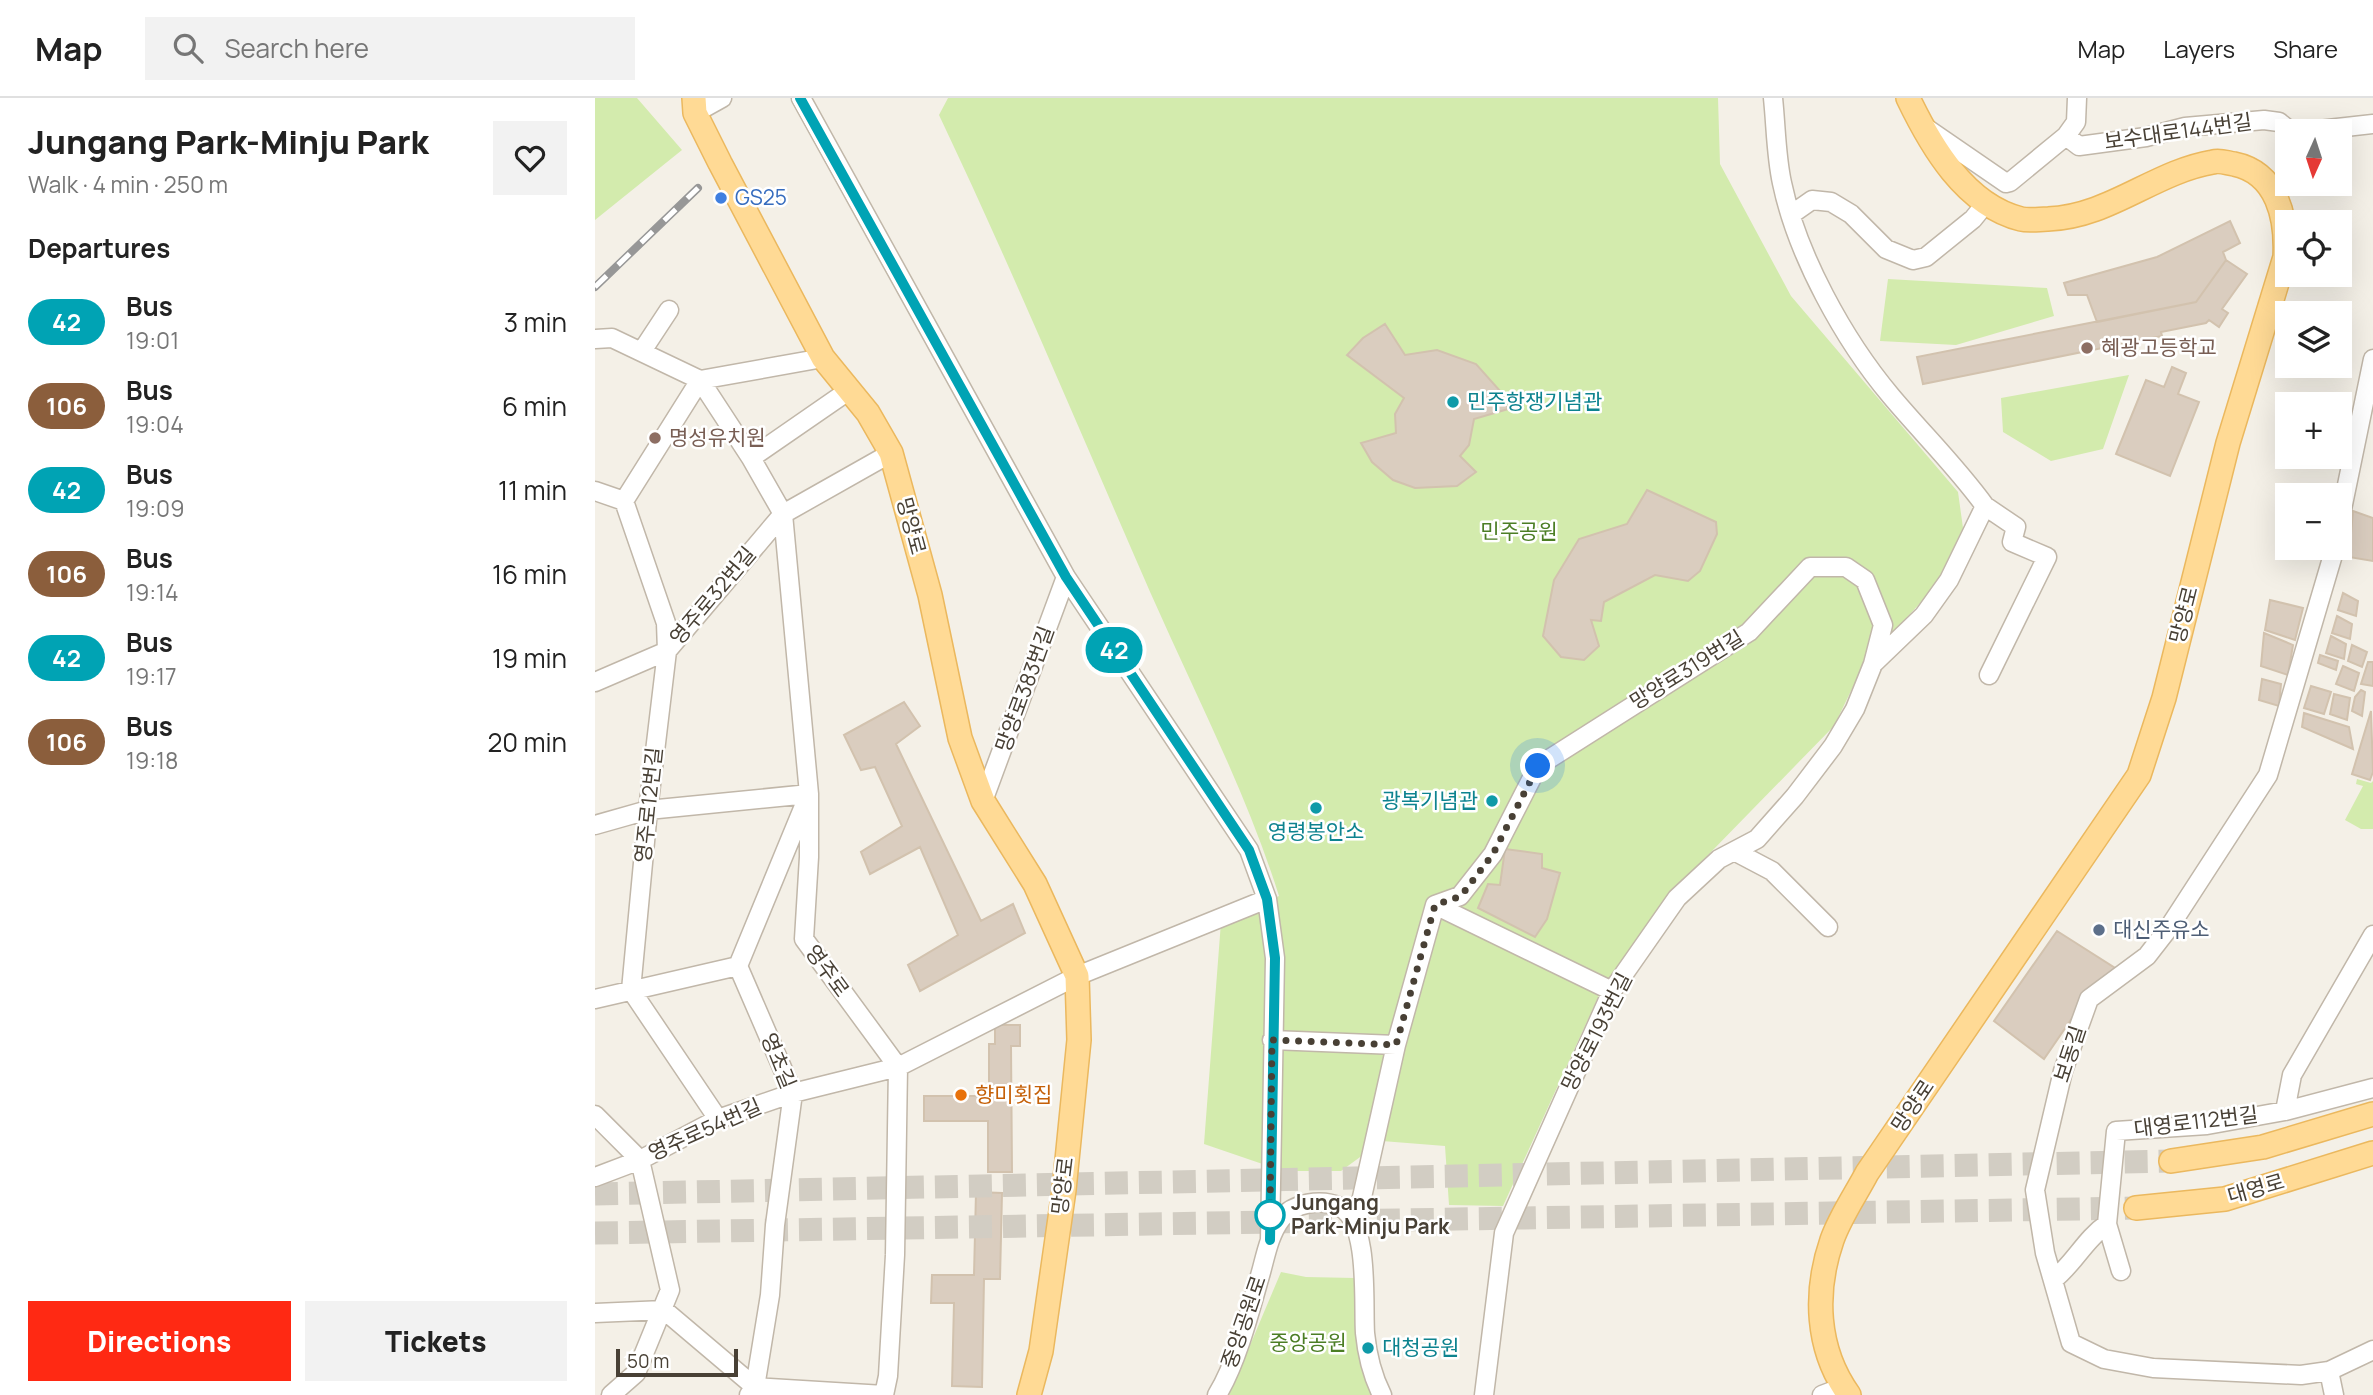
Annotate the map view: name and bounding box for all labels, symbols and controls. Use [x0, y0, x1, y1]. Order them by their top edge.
search box [145, 17, 635, 80]
text: Map [35, 26, 103, 71]
icon: search [169, 29, 207, 67]
text: Search here [225, 30, 369, 66]
text: Map [2078, 32, 2125, 65]
text: Layers [2163, 32, 2235, 65]
text: Share [2273, 32, 2338, 65]
street label: 보수대로144번길 [2102, 107, 2254, 155]
text: Jungang Park-Minju Park [28, 119, 429, 164]
north arrow [2275, 119, 2352, 196]
map controls [2275, 119, 2352, 560]
button: heart [493, 121, 567, 195]
text: Walk · 4 min · 250 m [28, 168, 228, 200]
place label: GS25 [735, 183, 787, 211]
marker: GS25 [713, 190, 729, 206]
button: locate [2275, 210, 2352, 287]
text: Departures [28, 230, 170, 266]
text: Bus [126, 288, 173, 324]
button: layers [2275, 301, 2352, 378]
text: 3 min [504, 304, 567, 340]
text: 42 [52, 305, 81, 338]
text: 19:01 [126, 324, 179, 356]
place label: 혜광고등학교 [2101, 333, 2217, 361]
marker: 혜광고등학교 [2079, 340, 2095, 356]
text: Bus [126, 372, 173, 408]
place label: 민주항쟁기념관 [1467, 387, 1602, 415]
text: 6 min [502, 388, 567, 424]
text: 106 [46, 389, 87, 422]
button: + [2275, 392, 2352, 469]
marker: 민주항쟁기념관 [1445, 394, 1461, 410]
text: 19:04 [126, 408, 184, 440]
place label: 명성유치원 [669, 423, 766, 451]
marker: 명성유치원 [647, 430, 663, 446]
text: Bus [126, 456, 173, 492]
text: 11 min [498, 472, 567, 508]
text: 42 [52, 473, 81, 506]
button: − [2275, 483, 2352, 560]
text: 19:09 [126, 492, 184, 524]
street label: 망양로 [891, 494, 933, 557]
park label: 민주공원 [1480, 517, 1558, 545]
text: Bus [126, 540, 173, 576]
street label: 영주로32번길 [663, 540, 762, 650]
text: 16 min [492, 556, 567, 592]
text: 106 [46, 557, 87, 590]
text: 19:14 [126, 576, 179, 608]
street label: 망양로 [2162, 583, 2204, 646]
street label: 망양로383번길 [988, 622, 1060, 755]
street label: 망양로319번길 [1624, 623, 1749, 715]
text: Bus [126, 624, 173, 660]
line badge: 42 [1083, 627, 1145, 673]
text: 42 [1100, 633, 1128, 666]
text: 19 min [492, 640, 567, 676]
text: 42 [52, 641, 81, 674]
text: 19:17 [126, 660, 177, 692]
text: Bus [126, 708, 173, 744]
text: 20 min [488, 724, 567, 760]
text: 106 [46, 725, 87, 758]
text: 19:18 [126, 744, 178, 776]
street label: 영주로12번길 [628, 745, 668, 864]
your location [1520, 748, 1555, 783]
place label: 광복기념관 [1381, 786, 1478, 814]
marker: 광복기념관 [1484, 793, 1500, 809]
marker: 영령봉안소 [1308, 800, 1324, 816]
place label: 영령봉안소 [1268, 817, 1364, 845]
place label: 대신주유소 [2113, 915, 2210, 943]
marker: 대신주유소 [2091, 922, 2107, 938]
street label: 영주로 [799, 939, 856, 1002]
street label: 망양로193번길 [1554, 968, 1638, 1096]
street label: 보동길 [2047, 1022, 2091, 1086]
street label: 영초길 [755, 1029, 803, 1093]
street label: 망양로 [1884, 1074, 1940, 1137]
place label: 향미횟집 [975, 1080, 1052, 1108]
marker: 향미횟집 [953, 1087, 969, 1103]
street label: 영주로54번길 [644, 1092, 766, 1167]
street label: 대영로112번길 [2132, 1099, 2260, 1143]
street label: 망양로 [1045, 1155, 1079, 1216]
street label: 대영로 [2224, 1167, 2287, 1209]
place label: Jungang Park-Minju Park [1291, 1188, 1450, 1240]
marker: Jungang Park-Minju Park [1255, 1200, 1285, 1230]
street label: 중앙공원로 [1214, 1271, 1272, 1372]
button: Directions [28, 1301, 291, 1381]
button: Tickets [305, 1301, 567, 1381]
park label: 중앙공원 [1269, 1328, 1347, 1356]
place label: 대청공원 [1382, 1333, 1459, 1361]
marker: 대청공원 [1360, 1340, 1376, 1356]
scale bar [616, 1346, 739, 1378]
text: 50 m [627, 1348, 669, 1374]

